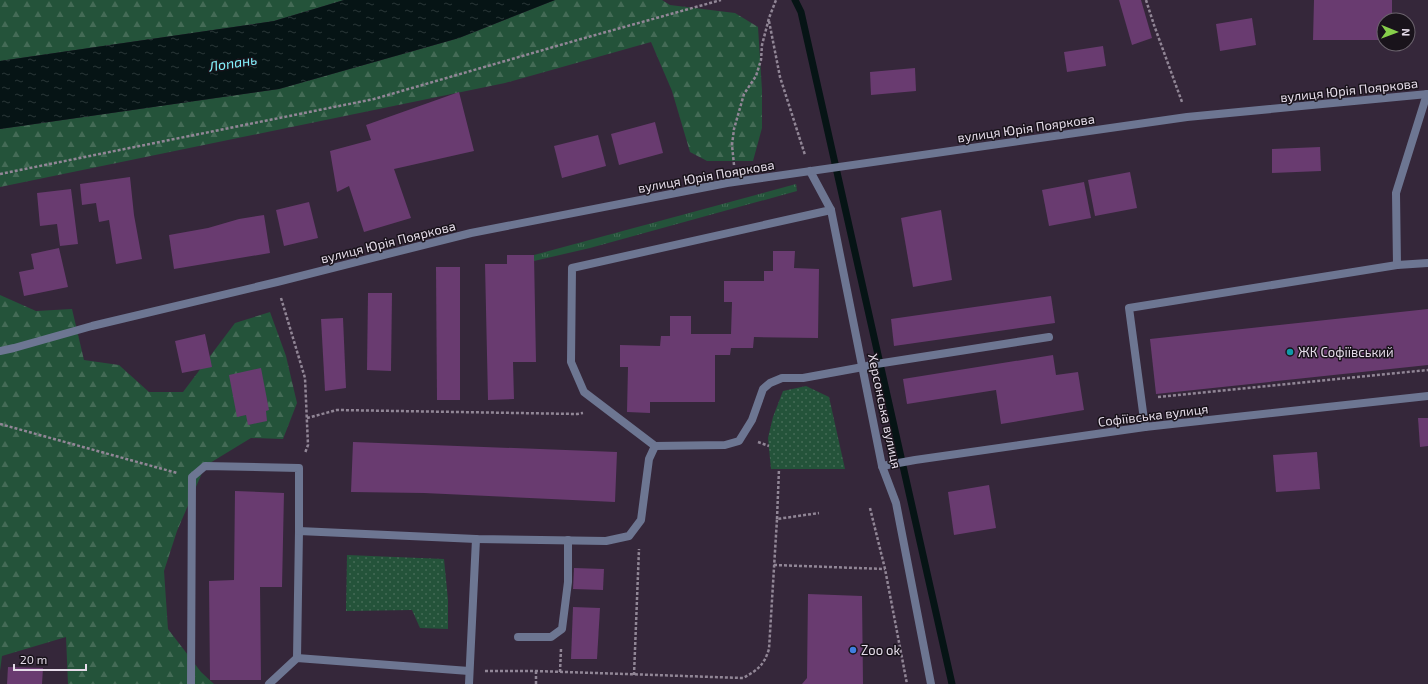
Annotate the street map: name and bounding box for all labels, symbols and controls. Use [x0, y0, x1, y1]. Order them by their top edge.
north arrow [1376, 12, 1416, 52]
text: N [1400, 28, 1413, 36]
water label: Лопань [207, 50, 258, 75]
street label: вулиця Юрія Пояркова [1279, 75, 1419, 105]
street label: вулиця Юрія Пояркова [956, 110, 1096, 146]
street label: вулиця Юрія Пояркова [636, 156, 776, 196]
street label: вулиця Юрія Пояркова [319, 217, 457, 267]
place label: ЖК Софіївський [1298, 344, 1394, 360]
marker: ЖК Софіївський [1285, 347, 1295, 357]
street label: Херсонська вулиця [865, 352, 905, 470]
street label: Софіївська вулиця [1097, 400, 1209, 430]
place label: Zoo ok [861, 642, 900, 658]
marker: Zoo ok [848, 645, 858, 655]
scale bar [14, 646, 86, 672]
text: 20 m [20, 652, 47, 666]

